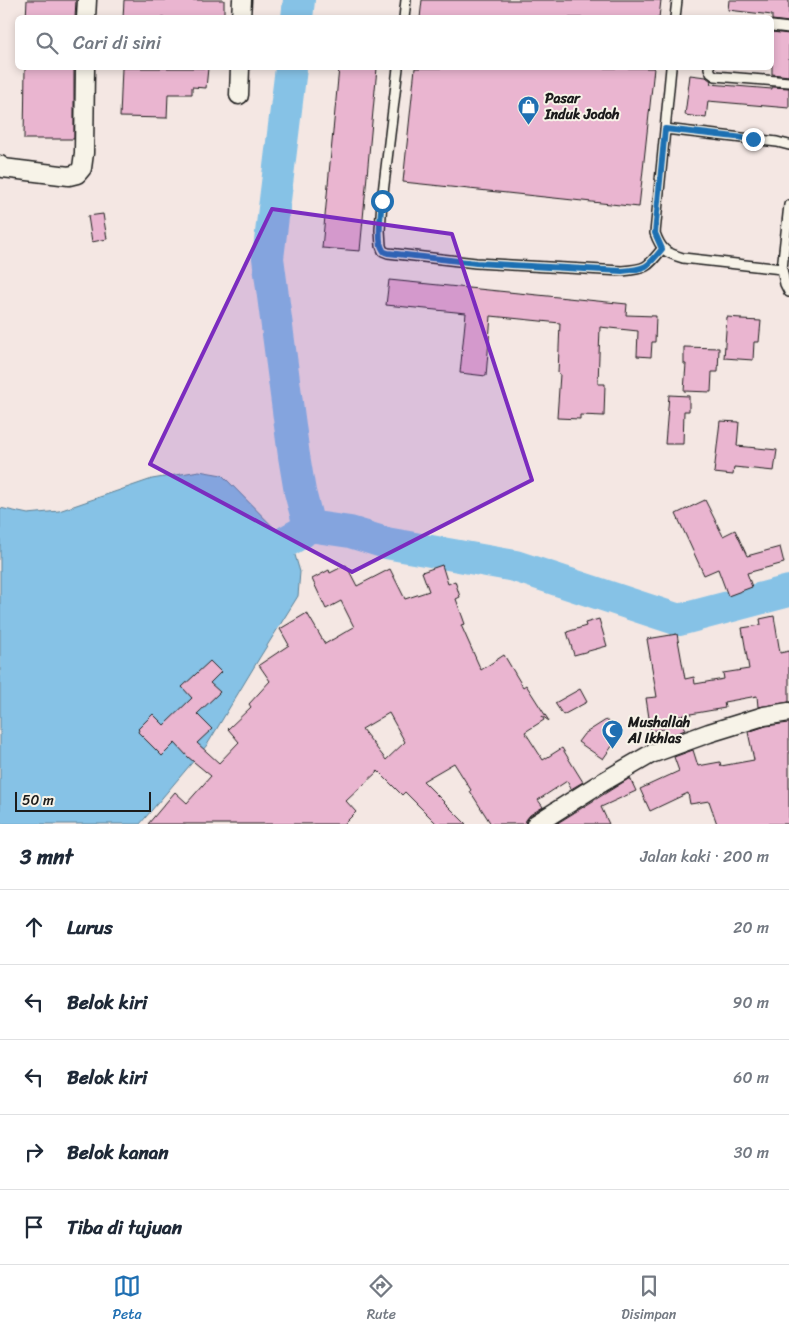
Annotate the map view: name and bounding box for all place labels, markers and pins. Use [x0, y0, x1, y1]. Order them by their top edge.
place label: Pasar Induk Jodoh [544, 86, 620, 127]
shop icon: Pasar Induk Jodoh [517, 94, 541, 125]
place label: Mushallah Al Ikhlas [627, 710, 691, 751]
mosque icon: Mushallah Al Ikhlas [600, 718, 624, 749]

